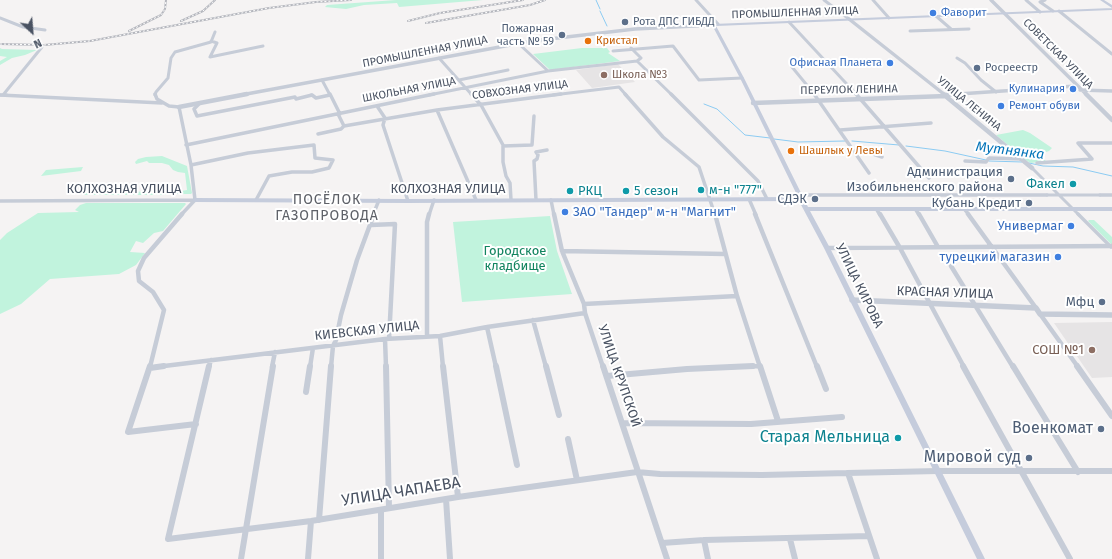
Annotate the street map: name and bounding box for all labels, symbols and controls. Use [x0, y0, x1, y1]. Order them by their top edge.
street label: ПРОМЫШЛЕННАЯ УЛИЦА [731, 4, 859, 22]
place label: Фаворит [941, 6, 987, 20]
marker: Фаворит [928, 8, 938, 18]
north arrow [12, 12, 52, 52]
place label: Рота ДПС ГИБДД [633, 15, 715, 29]
street label: СОВЕТСКАЯ УЛИЦА [1020, 16, 1096, 92]
marker: Рота ДПС ГИБДД [620, 17, 630, 27]
place label: Пожарная часть № 59 [497, 22, 554, 48]
marker: Пожарная часть № 59 [557, 30, 567, 40]
street label: ПРОМЫШЛЕННАЯ УЛИЦА [361, 33, 489, 71]
place label: Кристал [596, 34, 638, 48]
text: N [31, 36, 44, 51]
marker: Кристал [583, 36, 593, 46]
place label: Офисная Планета [790, 56, 882, 70]
marker: Офисная Планета [885, 58, 895, 68]
place label: Росреестр [985, 61, 1038, 75]
marker: Росреестр [972, 63, 982, 73]
place label: Школа №3 [612, 68, 667, 82]
marker: Школа №3 [599, 70, 609, 80]
street label: ШКОЛЬНАЯ УЛИЦА [361, 74, 457, 106]
street label: УЛИЦА ЛЕНИНА [934, 74, 1004, 134]
street label: СОВХОЗНАЯ УЛИЦА [471, 78, 569, 102]
place label: Кулинария [1009, 82, 1065, 96]
street label: ПЕРЕУЛОК ЛЕНИНА [800, 83, 898, 97]
marker: Кулинария [1068, 84, 1078, 94]
place label: Ремонт обуви [1009, 99, 1080, 113]
marker: Ремонт обуви [996, 101, 1006, 111]
water label: Мутнянка [975, 138, 1045, 164]
place label: Шашлык у Левы [799, 144, 883, 158]
marker: Шашлык у Левы [786, 146, 796, 156]
place label: Администрация Изобильненского района [846, 164, 1003, 195]
marker: Администрация Изобильненского района [1006, 174, 1016, 184]
place label: Факел [1026, 176, 1065, 192]
marker: Факел [1068, 179, 1078, 189]
street label: КОЛХОЗНАЯ УЛИЦА [67, 181, 181, 197]
street label: КОЛХОЗНАЯ УЛИЦА [391, 181, 505, 197]
place label: м-н "777" [709, 182, 762, 198]
place label: РКЦ [578, 183, 602, 199]
place label: 5 сезон [634, 183, 678, 199]
marker: м-н "777" [696, 185, 706, 195]
marker: РКЦ [565, 186, 575, 196]
marker: 5 сезон [621, 186, 631, 196]
place label: СДЭК [777, 191, 807, 207]
district label: ПОСЁЛОК ГАЗОПРОВОДА [275, 192, 379, 224]
marker: СДЭК [810, 194, 820, 204]
place label: Кубань Кредит [931, 195, 1021, 211]
marker: Кубань Кредит [1024, 198, 1034, 208]
place label: ЗАО "Тандер" м-н "Магнит" [573, 204, 736, 220]
marker: ЗАО "Тандер" м-н "Магнит" [560, 207, 570, 217]
place label: Универмаг [997, 218, 1063, 234]
marker: Универмаг [1066, 221, 1076, 231]
street label: УЛИЦА КИРОВА [832, 241, 886, 331]
park label: Городское кладбище [484, 243, 546, 274]
place label: турецкий магазин [940, 249, 1050, 265]
marker: турецкий магазин [1053, 252, 1063, 262]
street label: КРАСНАЯ УЛИЦА [896, 284, 994, 302]
place label: Мфц [1066, 294, 1094, 310]
marker: Мфц [1097, 297, 1107, 307]
street label: КИЕВСКАЯ УЛИЦА [314, 318, 420, 344]
street label: УЛИЦА КРУПСКОЙ [594, 323, 644, 429]
place label: СОШ №1 [1032, 342, 1084, 358]
marker: СОШ №1 [1087, 345, 1097, 355]
place label: Военкомат [1012, 419, 1093, 439]
marker: Военкомат [1096, 424, 1106, 434]
place label: Старая Мельница [760, 428, 890, 448]
marker: Старая Мельница [893, 433, 903, 443]
place label: Мировой суд [924, 448, 1021, 468]
marker: Мировой суд [1024, 453, 1034, 463]
street label: УЛИЦА ЧАПАЕВА [340, 473, 462, 511]

